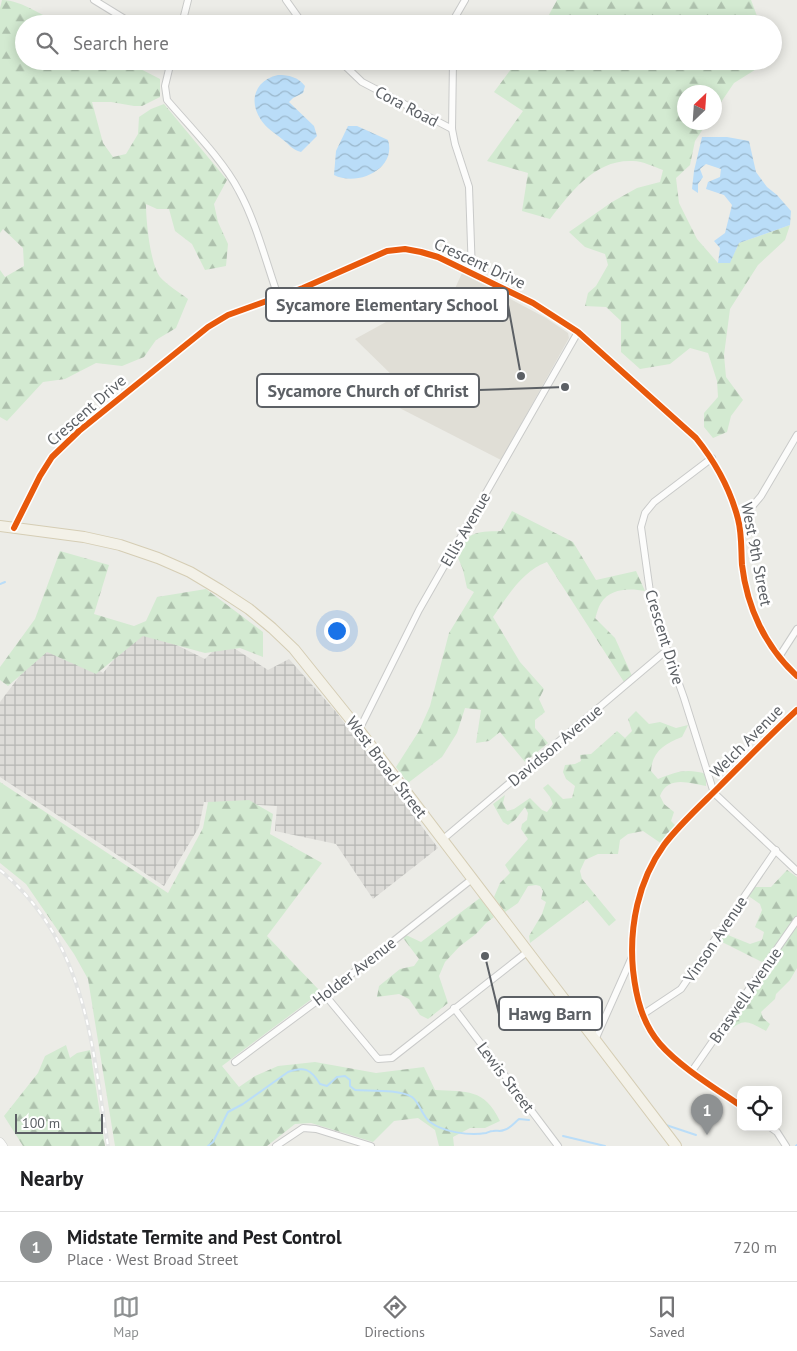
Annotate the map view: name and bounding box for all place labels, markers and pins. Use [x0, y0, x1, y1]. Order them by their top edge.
callout: Sycamore Elementary School [266, 288, 508, 321]
callout: Sycamore Church of Christ [257, 374, 479, 407]
callout: Hawg Barn [499, 997, 602, 1030]
pin: 1 [691, 1094, 723, 1135]

